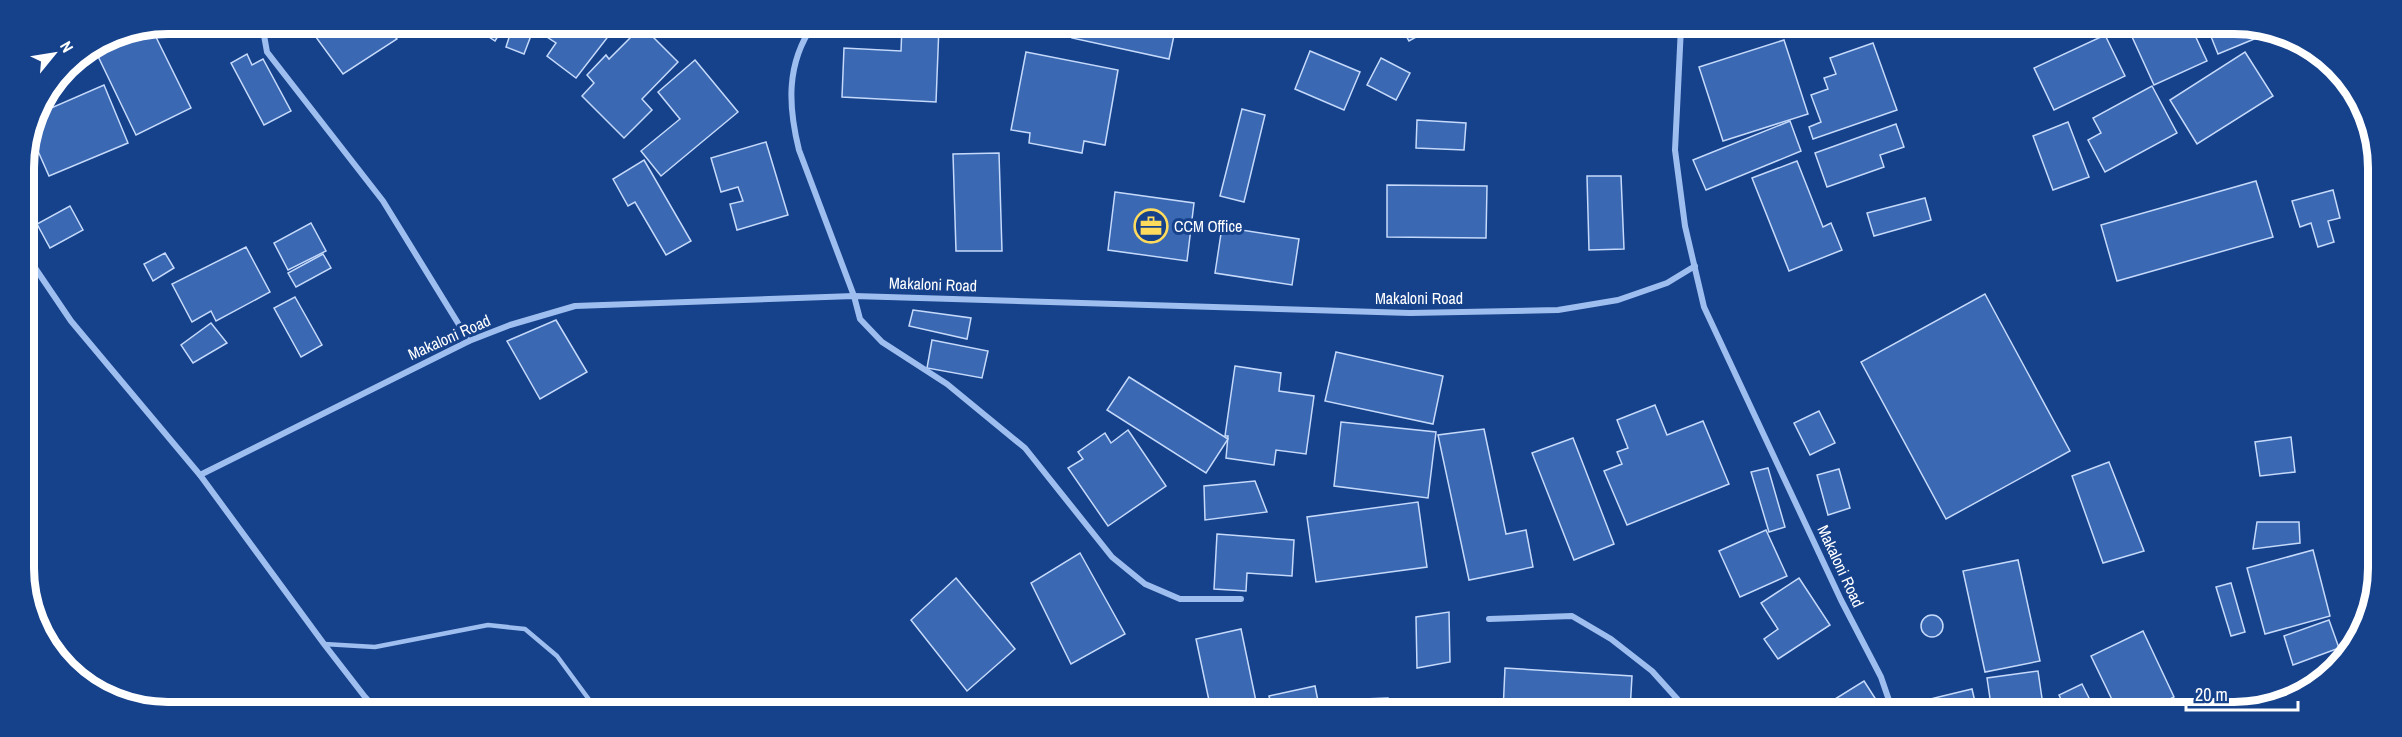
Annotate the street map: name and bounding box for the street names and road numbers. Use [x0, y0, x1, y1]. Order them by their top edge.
street label: Makaloni Road [889, 271, 977, 297]
street label: Makaloni Road [1375, 287, 1463, 309]
street label: Makaloni Road [404, 309, 494, 365]
street label: Makaloni Road [1812, 521, 1870, 611]

